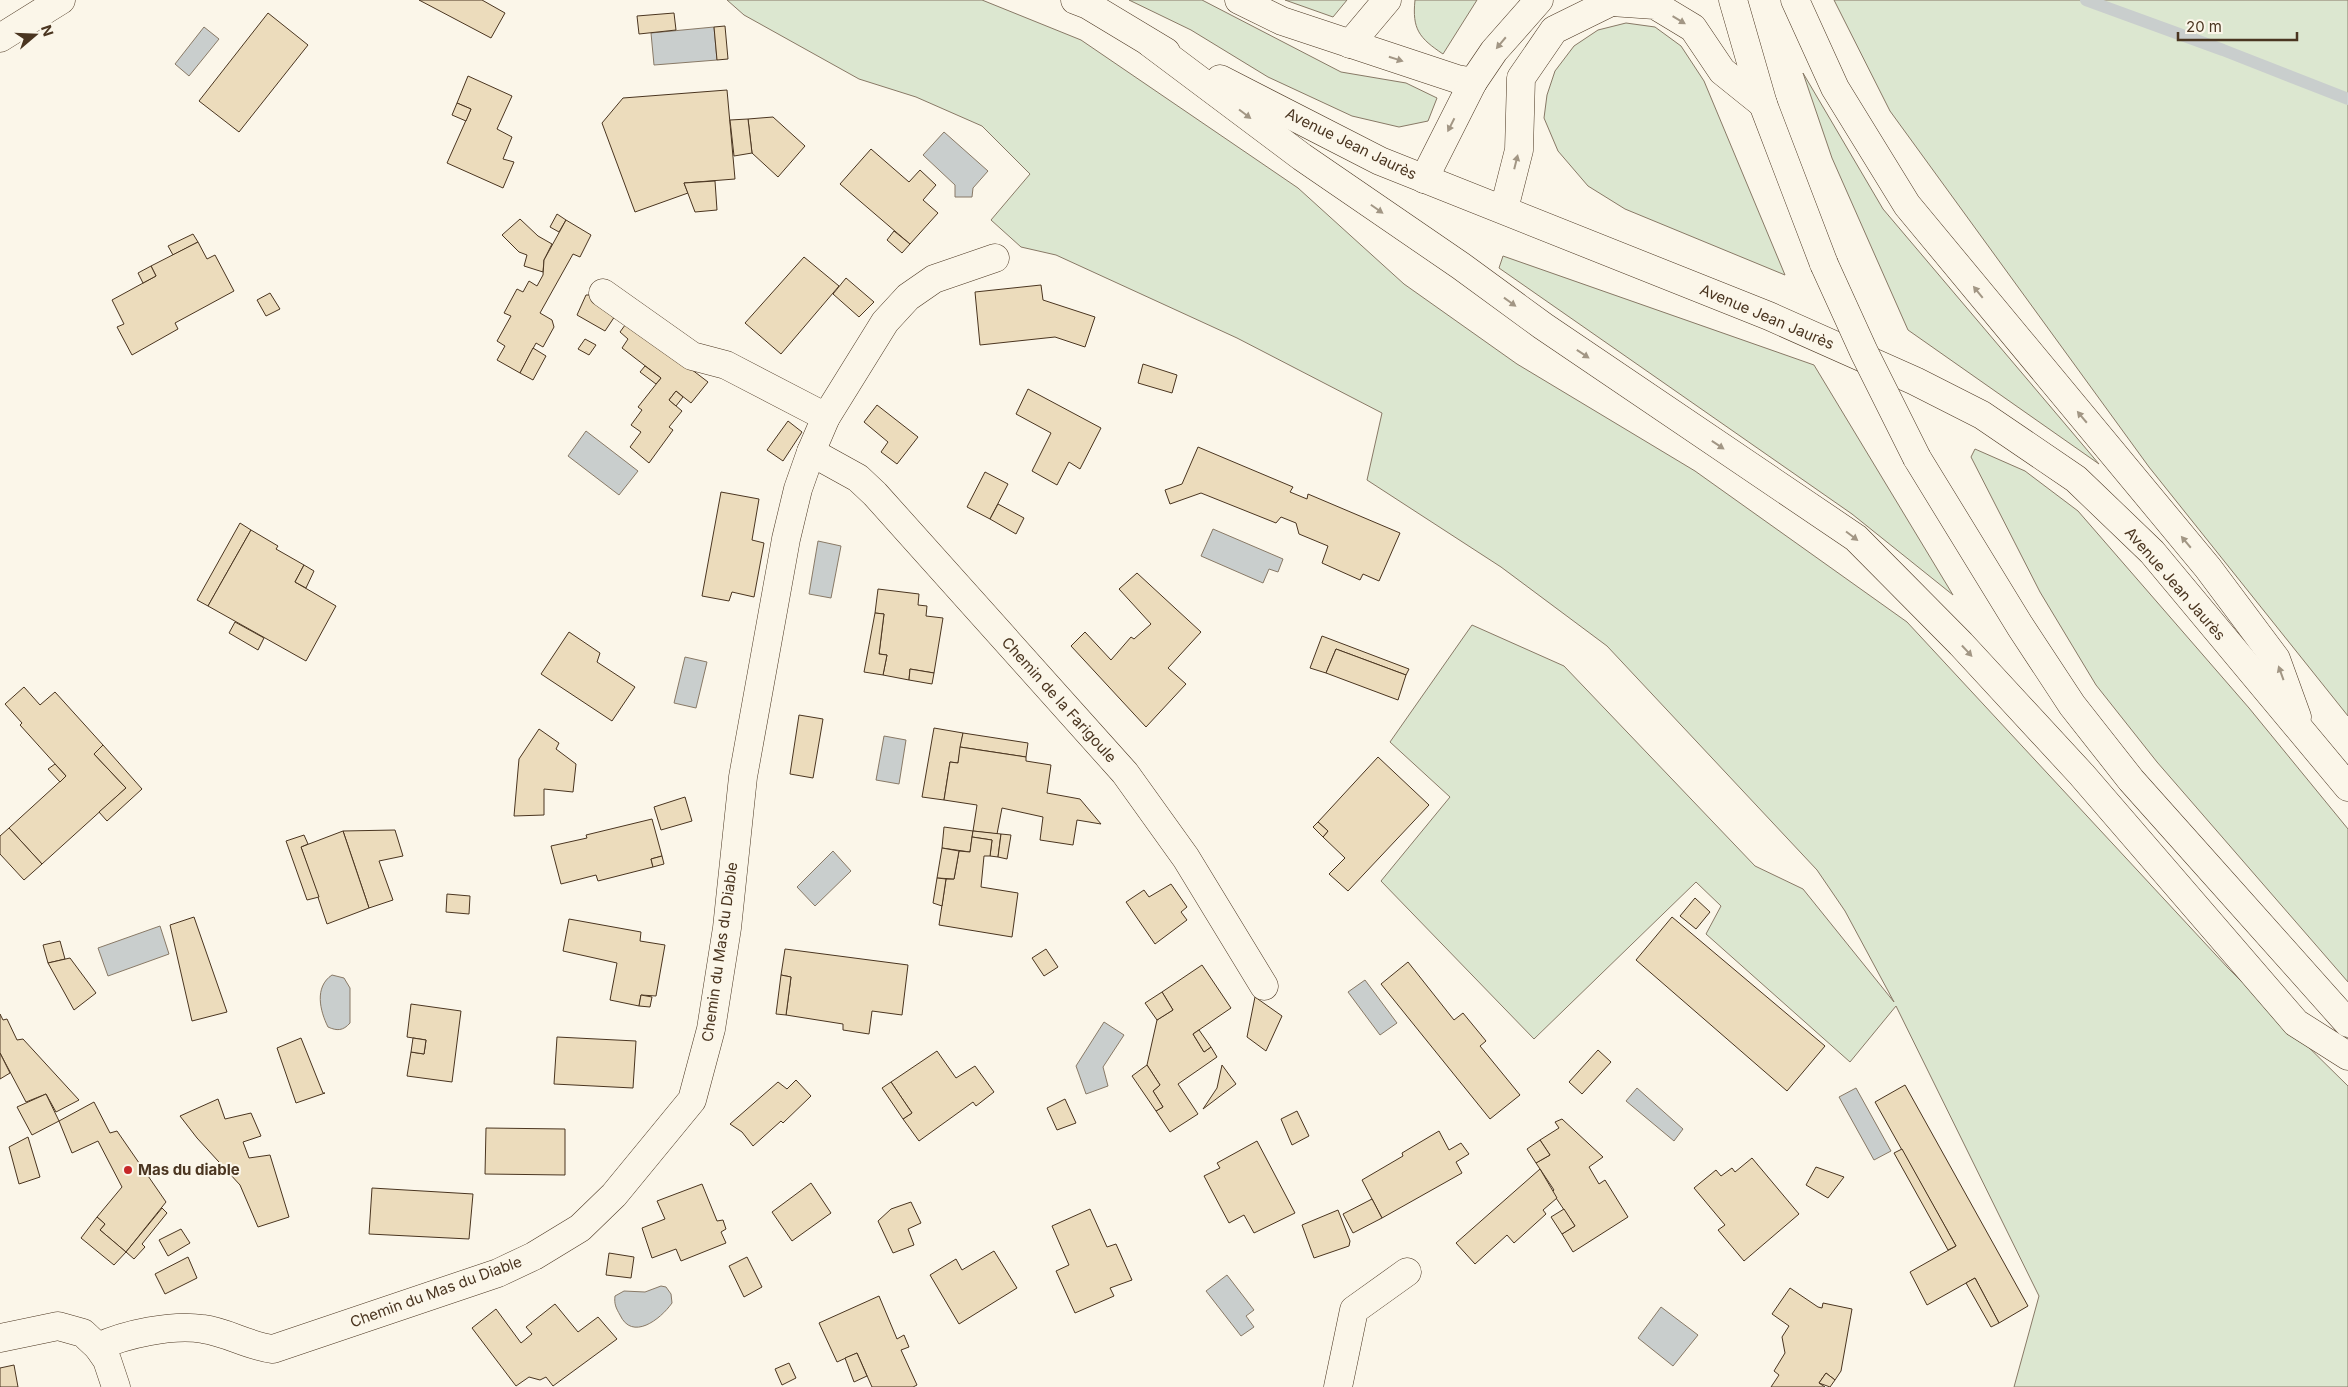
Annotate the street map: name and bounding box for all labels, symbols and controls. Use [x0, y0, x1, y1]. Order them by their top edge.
north arrow [10, 10, 60, 60]
scale bar [2178, 10, 2297, 42]
one-way arrow [1673, 15, 1686, 24]
text: 20 m [2186, 17, 2222, 36]
text: N [38, 23, 58, 38]
one-way arrow [1495, 36, 1506, 49]
one-way arrow [1389, 56, 1404, 64]
street label: Avenue Jean Jaurès [1282, 103, 1420, 184]
one-way arrow [1238, 109, 1251, 120]
one-way arrow [1447, 118, 1455, 133]
one-way arrow [1512, 154, 1520, 169]
one-way arrow [1371, 204, 1384, 214]
street label: Avenue Jean Jaurès [1697, 280, 1837, 353]
one-way arrow [1972, 286, 1983, 299]
one-way arrow [1503, 297, 1517, 307]
one-way arrow [1577, 349, 1590, 359]
one-way arrow [2076, 411, 2087, 424]
one-way arrow [1711, 440, 1725, 450]
street label: Avenue Jean Jaurès [2121, 523, 2230, 644]
one-way arrow [1846, 531, 1859, 541]
one-way arrow [2180, 536, 2192, 548]
street label: Chemin de la Farigoule [998, 633, 1121, 766]
one-way arrow [1961, 645, 1973, 657]
one-way arrow [2277, 665, 2285, 680]
street label: Chemin du Mas du Diable [697, 861, 742, 1043]
place label: Mas du diable [138, 1160, 240, 1179]
marker: Mas du diable [122, 1164, 134, 1176]
street label: Chemin du Mas du Diable [347, 1252, 524, 1332]

